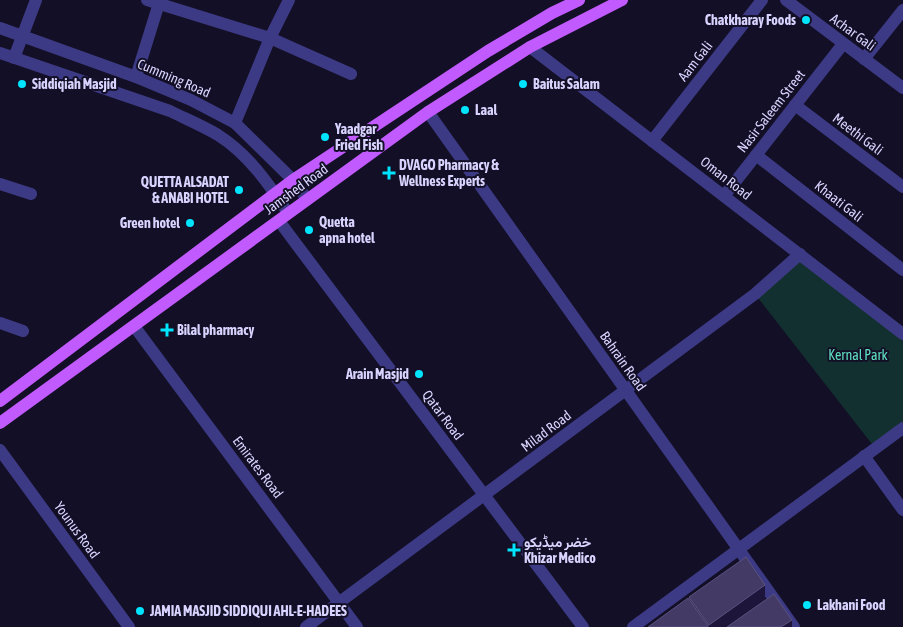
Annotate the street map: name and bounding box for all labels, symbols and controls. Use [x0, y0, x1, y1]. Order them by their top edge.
street label: Achar Gali [827, 10, 879, 54]
place label: Chatkharay Foods [705, 12, 796, 28]
marker: Chatkharay Foods [800, 14, 812, 26]
street label: Aam Gali [674, 38, 716, 84]
street label: Cumming Road [135, 55, 213, 101]
street label: Nasir Saleem Street [734, 67, 808, 155]
place label: Siddiqiah Masjid [32, 76, 117, 92]
place label: Baitus Salam [533, 76, 600, 92]
marker: Siddiqiah Masjid [16, 78, 28, 90]
marker: Baitus Salam [517, 78, 529, 90]
place label: Laal [475, 102, 497, 118]
marker: Laal [459, 104, 471, 116]
street label: Meethi Gali [830, 110, 886, 158]
place label: Yaadgar Fried Fish [334, 121, 383, 153]
marker: Yaadgar Fried Fish [319, 131, 331, 143]
street label: Oman Road [697, 153, 755, 203]
place label: DVAGO Pharmacy & Wellness Experts [398, 157, 499, 189]
street label: Jamshed Road [261, 161, 331, 217]
marker: DVAGO Pharmacy & Wellness Experts [383, 167, 395, 179]
place label: QUETTA ALSADAT & ANABI HOTEL [141, 174, 230, 206]
street label: Khaati Gali [812, 177, 866, 225]
marker: QUETTA ALSADAT & ANABI HOTEL [233, 184, 245, 196]
place label: Quetta apna hotel [319, 214, 375, 246]
place label: Green hotel [120, 215, 180, 231]
marker: Green hotel [184, 217, 196, 229]
marker: Quetta apna hotel [303, 224, 315, 236]
place label: Bilal pharmacy [177, 322, 255, 338]
marker: Bilal pharmacy [161, 324, 173, 336]
street label: Bahrain Road [597, 328, 649, 394]
park label: Kernal Park [828, 347, 888, 363]
place label: Arain Masjid [345, 366, 409, 382]
marker: Arain Masjid [413, 368, 425, 380]
street label: Qatar Road [419, 387, 467, 443]
street label: Milad Road [518, 407, 574, 455]
street label: Emirates Road [230, 433, 286, 501]
street label: Younus Road [51, 499, 103, 561]
place label: خضر میڈیکو Khizar Medico [524, 534, 596, 566]
marker: خضر میڈیکو Khizar Medico [508, 544, 520, 556]
place label: Lakhani Food [817, 597, 886, 613]
marker: Lakhani Food [801, 599, 813, 611]
place label: JAMIA MASJID SIDDIQUI AHL-E-HADEES [149, 603, 347, 619]
marker: JAMIA MASJID SIDDIQUI AHL-E-HADEES [134, 605, 146, 617]

